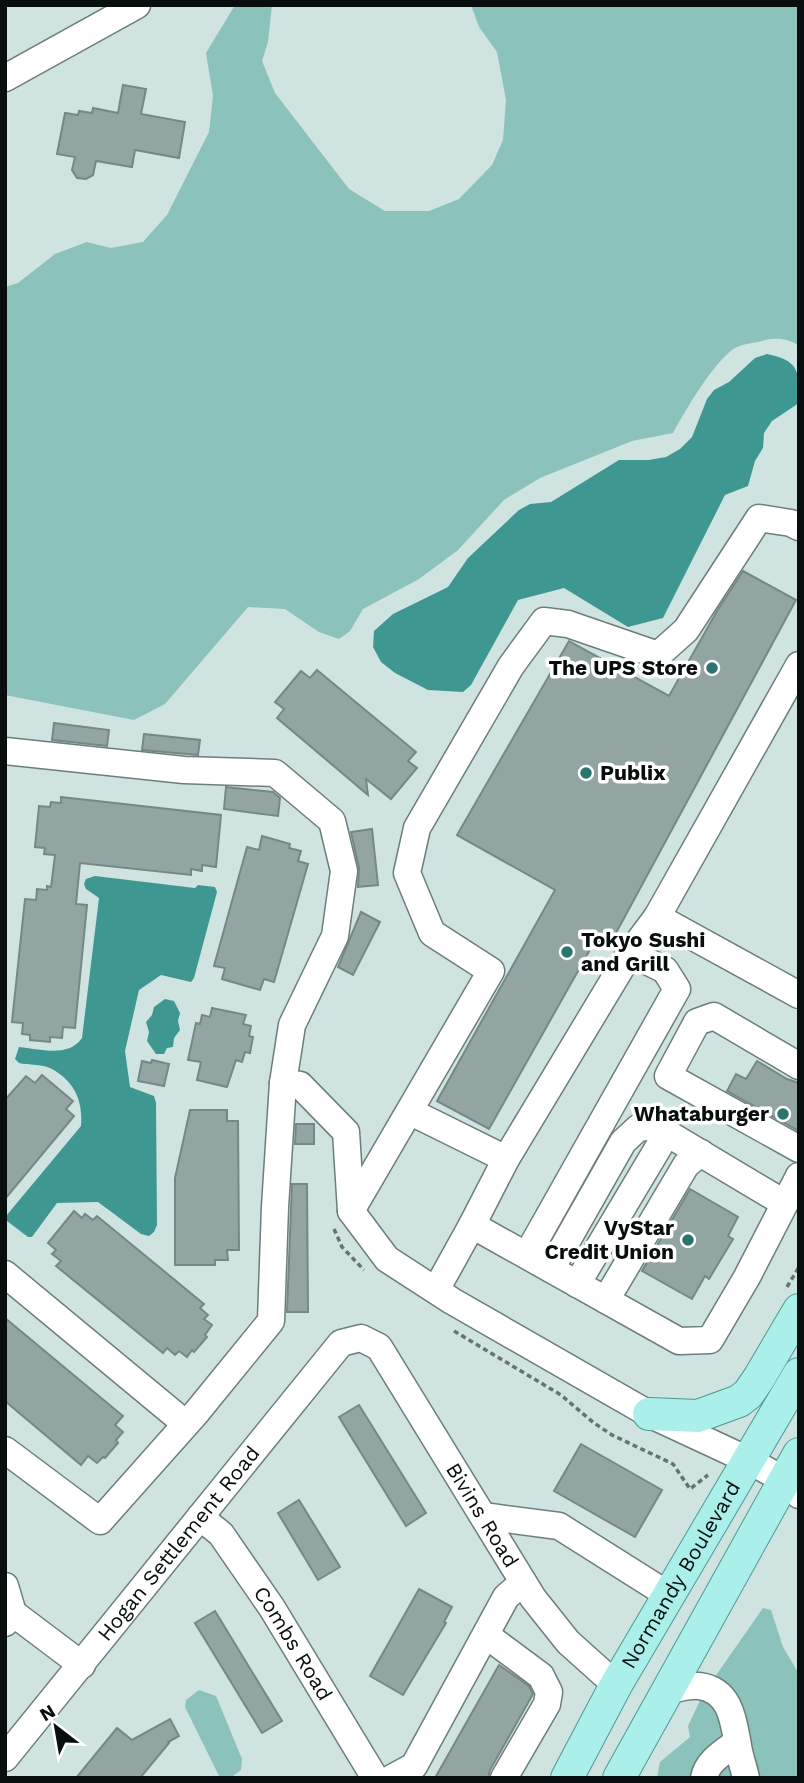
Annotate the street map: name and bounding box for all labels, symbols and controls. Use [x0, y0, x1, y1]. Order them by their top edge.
place label: The UPS Store [548, 655, 698, 680]
marker: The UPS Store [704, 660, 720, 676]
place label: Publix [600, 760, 666, 785]
marker: Publix [578, 765, 594, 781]
place label: Tokyo Sushi and Grill [581, 927, 705, 976]
marker: Tokyo Sushi and Grill [559, 944, 575, 960]
place label: Whataburger [634, 1101, 769, 1126]
marker: Whataburger [775, 1106, 791, 1122]
place label: VyStar Credit Union [545, 1215, 674, 1264]
marker: VyStar Credit Union [680, 1232, 696, 1248]
street label: Hogan Settlement Road [92, 1441, 265, 1646]
street label: Bivins Road [441, 1458, 524, 1572]
street label: Normandy Boulevard [616, 1476, 745, 1673]
street label: Combs Road [249, 1581, 338, 1705]
north arrow [21, 1692, 91, 1762]
text: N [36, 1699, 59, 1726]

